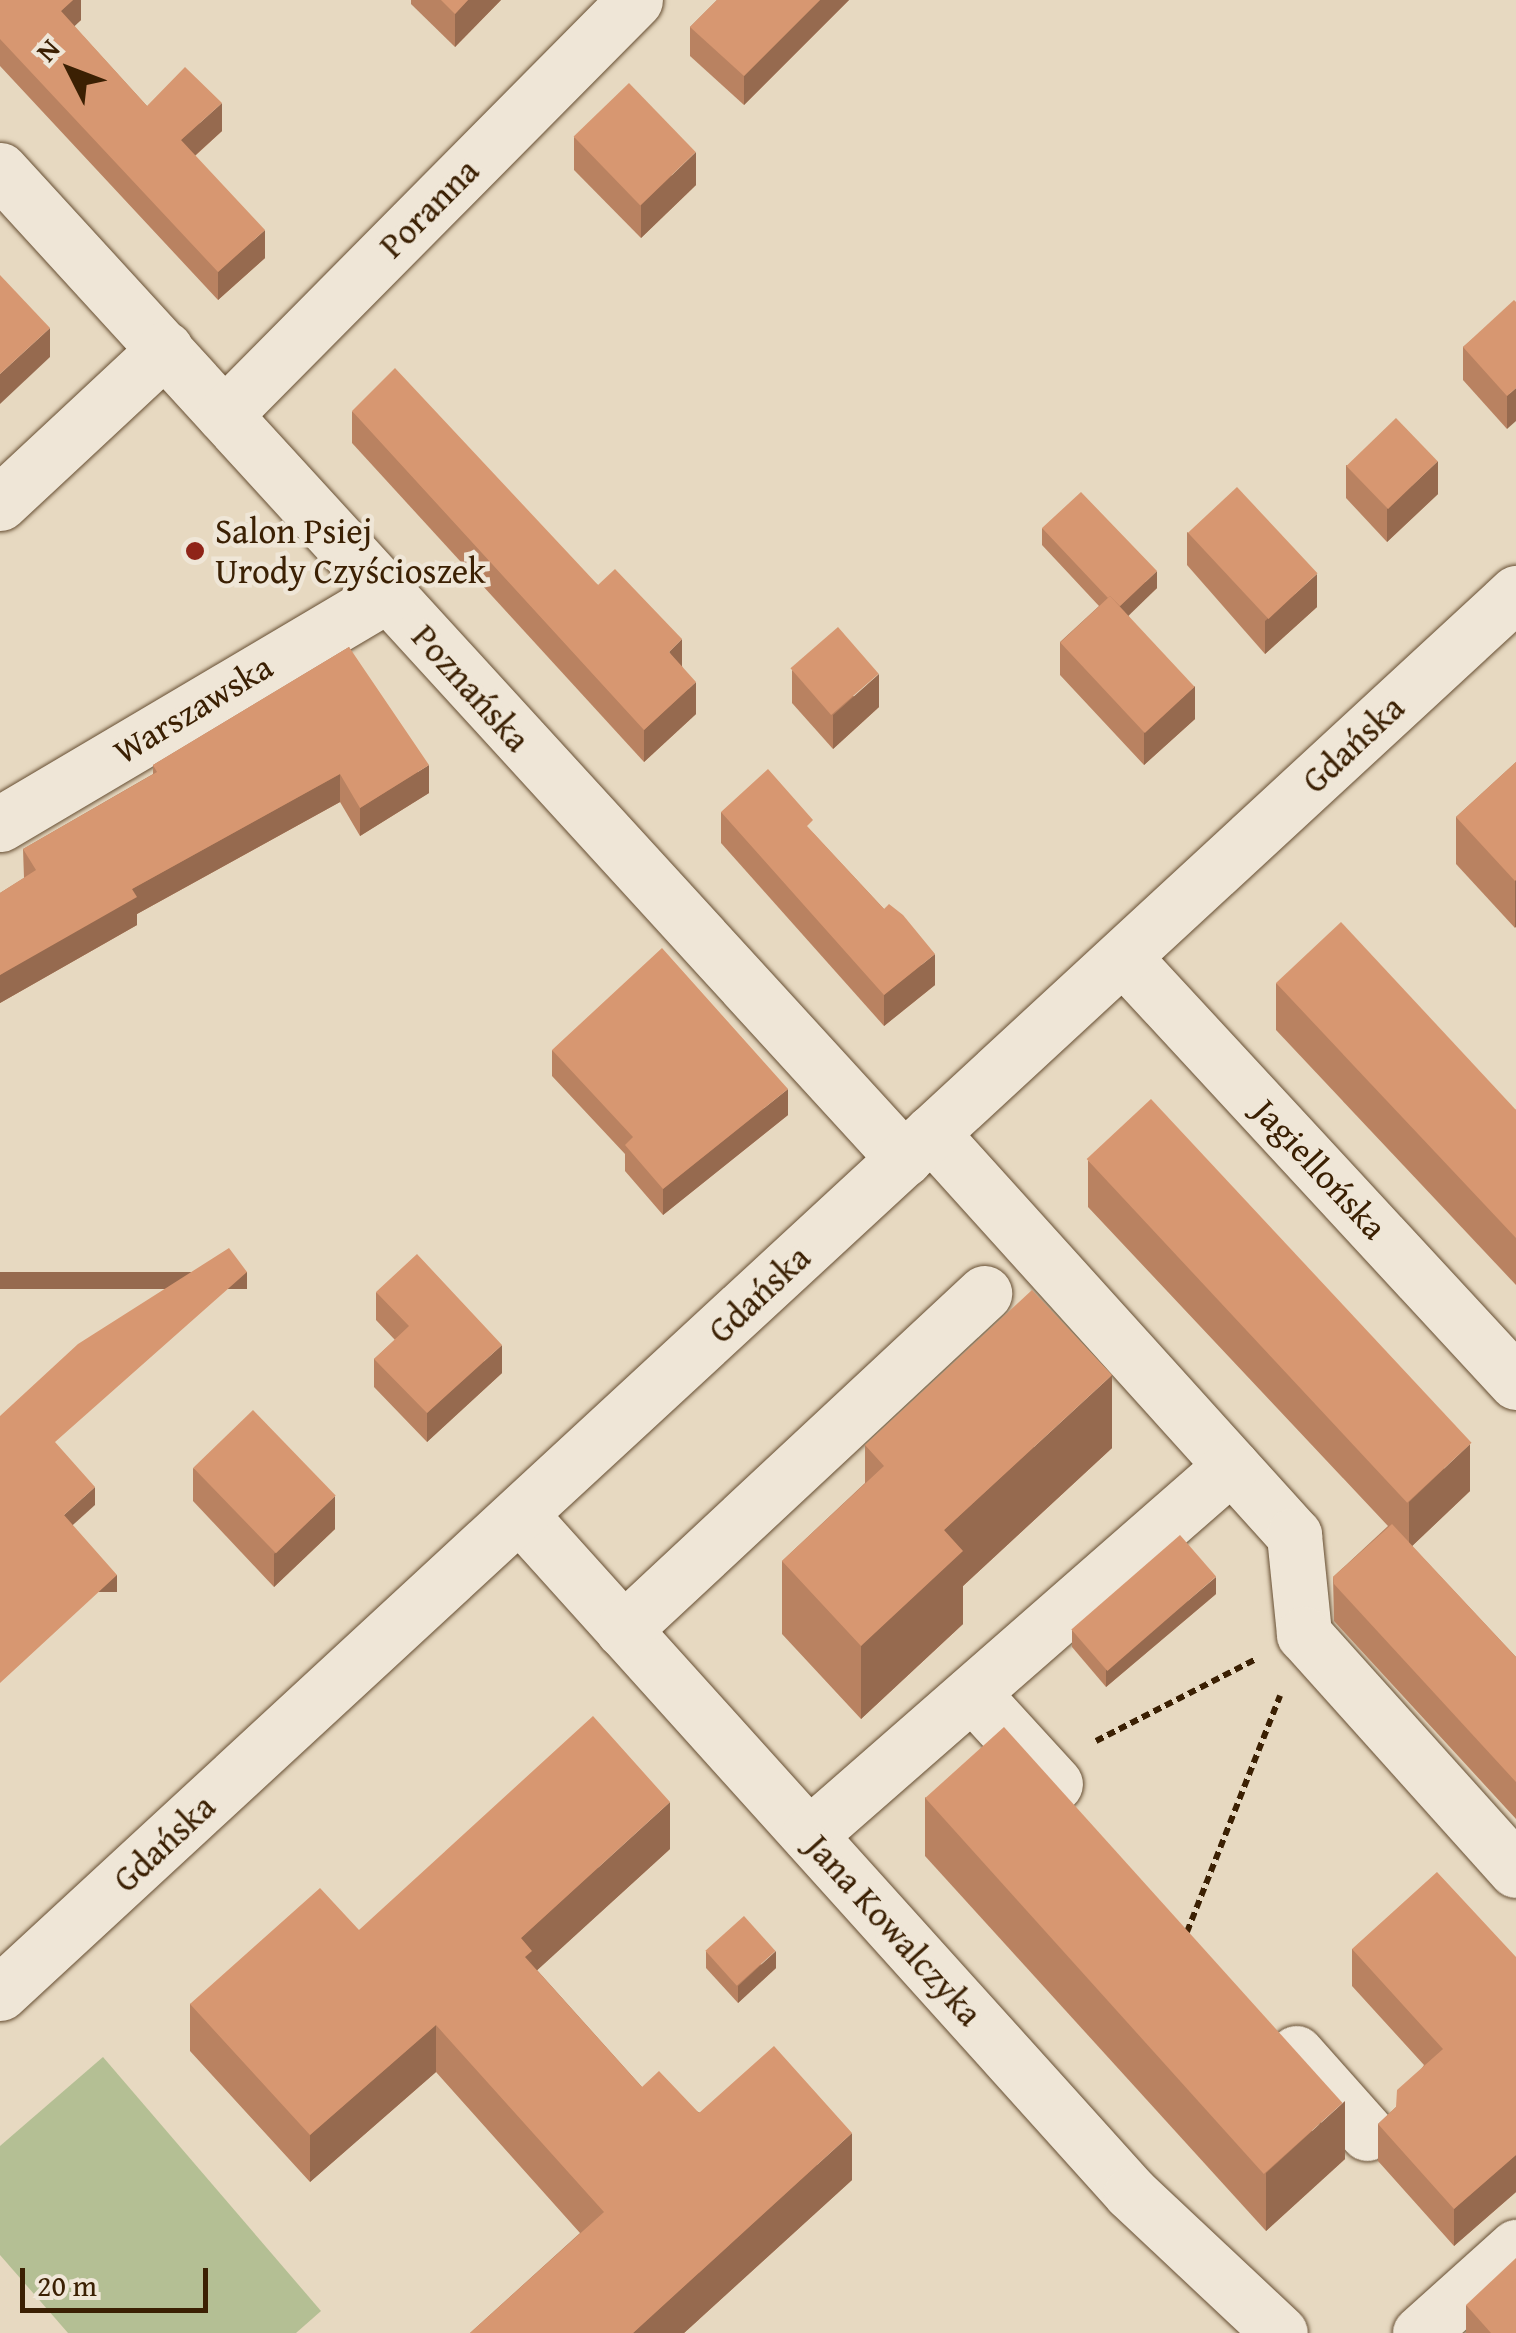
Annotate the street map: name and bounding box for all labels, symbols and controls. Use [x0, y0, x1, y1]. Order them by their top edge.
north arrow [20, 20, 120, 120]
text: N [26, 29, 69, 70]
street label: Poranna [371, 150, 487, 266]
place label: Salon Psiej Urody Czyścioszek [215, 510, 486, 592]
marker: Salon Psiej Urody Czyścioszek [184, 540, 206, 562]
street label: Poznańska [403, 616, 539, 760]
street label: Warszawska [106, 645, 280, 773]
street label: Gdańska [1293, 686, 1413, 802]
street label: Jagiellońska [1244, 1090, 1396, 1248]
street label: Gdańska [699, 1236, 819, 1352]
street label: Gdańska [104, 1785, 224, 1901]
street label: Jana Kowalczyka [797, 1826, 991, 2034]
scale bar [25, 2248, 212, 2310]
text: 20 m [37, 2263, 97, 2307]

